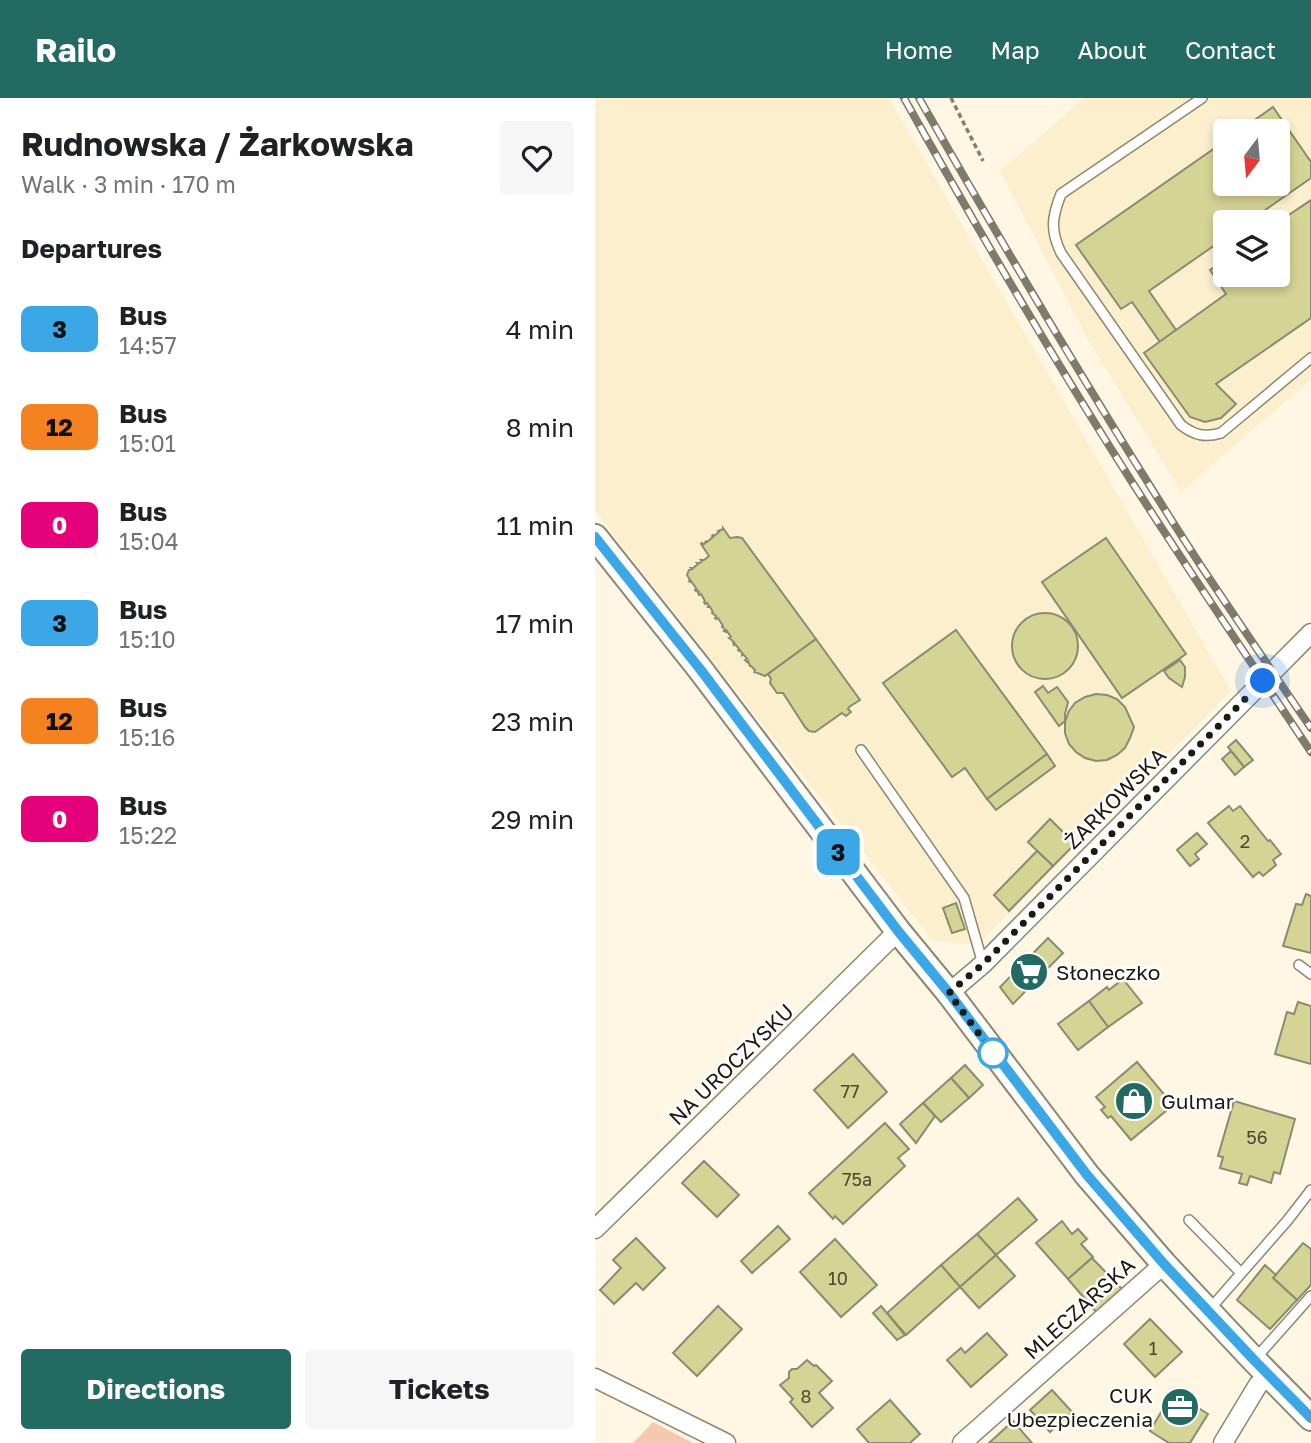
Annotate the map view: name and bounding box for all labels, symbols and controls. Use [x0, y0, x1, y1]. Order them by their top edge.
text: Railo [35, 30, 116, 69]
text: Home [885, 35, 953, 64]
text: Map [991, 35, 1040, 64]
text: About [1078, 35, 1147, 64]
text: Contact [1185, 35, 1276, 64]
north arrow [1213, 119, 1290, 196]
map controls [1213, 119, 1290, 287]
button: heart [500, 121, 574, 195]
text: Rudnowska / Żarkowska [21, 124, 414, 163]
text: Walk · 3 min · 170 m [21, 170, 236, 198]
button: layers [1213, 210, 1290, 287]
text: Departures [21, 233, 162, 264]
text: Bus [119, 300, 167, 331]
text: 3 [52, 314, 67, 343]
text: 4 min [506, 314, 574, 345]
text: 14:57 [119, 331, 177, 359]
text: Bus [119, 398, 167, 429]
text: 12 [46, 412, 73, 441]
text: 8 min [506, 412, 574, 443]
text: 15:01 [119, 429, 176, 457]
text: Bus [119, 496, 167, 527]
text: 0 [52, 510, 67, 539]
text: 11 min [496, 510, 574, 541]
text: 15:04 [119, 527, 179, 555]
text: Bus [119, 594, 167, 625]
text: 3 [52, 608, 67, 637]
text: 17 min [495, 608, 574, 639]
text: 15:10 [119, 625, 176, 653]
your location [1245, 663, 1280, 698]
text: Bus [119, 692, 167, 723]
text: 12 [46, 706, 73, 735]
text: 23 min [491, 706, 574, 737]
text: 15:16 [119, 723, 175, 751]
street label: ŻARKOWSKA [1059, 742, 1171, 854]
text: Bus [119, 790, 167, 821]
text: 0 [52, 804, 67, 833]
text: 29 min [491, 804, 574, 835]
text: 15:22 [119, 821, 177, 849]
line badge: 3 [815, 829, 861, 875]
house number: 2 [1240, 830, 1250, 852]
text: 3 [831, 837, 845, 866]
supermarket icon: Słoneczko [1008, 951, 1050, 993]
place label: Słoneczko [1056, 959, 1160, 985]
street label: NA UROCZYSKU [663, 998, 799, 1130]
unlabelled marker [978, 1038, 1008, 1068]
house number: 77 [840, 1080, 860, 1102]
shop icon: Gulmar [1113, 1080, 1155, 1122]
place label: Gulmar [1161, 1088, 1234, 1114]
house number: 56 [1246, 1126, 1268, 1148]
house number: 75a [842, 1168, 872, 1190]
street label: MLECZARSKA [1018, 1251, 1140, 1365]
house number: 10 [828, 1267, 848, 1289]
house number: 1 [1149, 1337, 1158, 1359]
button: Directions [21, 1349, 291, 1429]
button: Tickets [305, 1349, 574, 1429]
place label: CUK Ubezpieczenia [1006, 1382, 1153, 1432]
house number: 8 [801, 1385, 811, 1407]
office icon: CUK Ubezpieczenia [1159, 1386, 1201, 1428]

